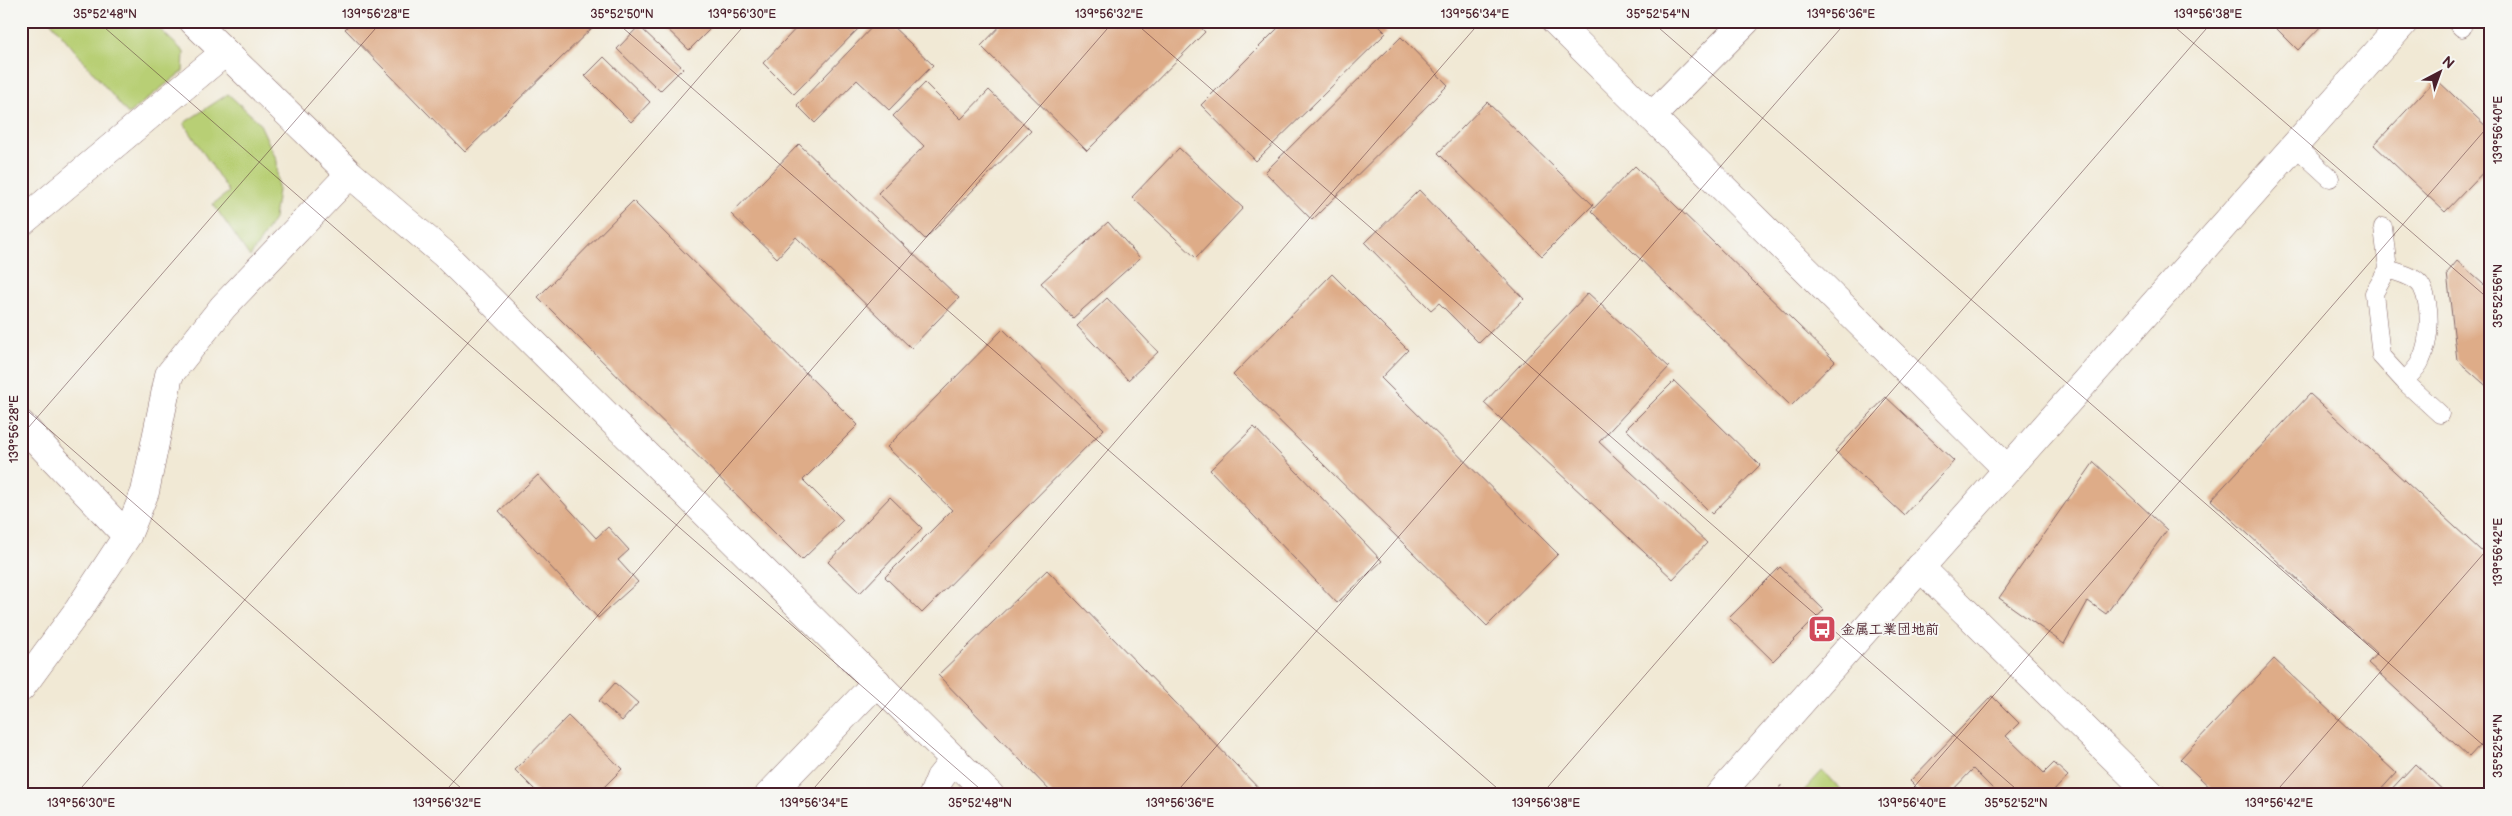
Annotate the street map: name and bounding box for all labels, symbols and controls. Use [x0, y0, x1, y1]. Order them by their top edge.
text: 35°52'48"N [73, 7, 137, 22]
text: 139°56'28"E [342, 7, 410, 22]
text: 35°52'50"N [590, 7, 654, 22]
text: 139°56'30"E [708, 7, 776, 22]
text: 139°56'32"E [1075, 7, 1143, 22]
text: 139°56'34"E [1441, 7, 1509, 22]
text: 35°52'54"N [1626, 7, 1690, 22]
text: 139°56'36"E [1807, 7, 1875, 22]
text: 139°56'38"E [2174, 7, 2242, 22]
north arrow [2414, 48, 2464, 98]
text: N [2439, 53, 2458, 72]
text: 139°56'40"E [2491, 96, 2506, 164]
text: 35°52'56"N [2491, 264, 2506, 328]
text: 139°56'28"E [7, 395, 22, 463]
text: 139°56'42"E [2491, 518, 2506, 586]
bus stop icon: 金属工業団地前 [1807, 614, 1837, 644]
place label: 金属工業団地前 [1841, 621, 1939, 638]
text: 35°52'54"N [2491, 714, 2506, 778]
text: 139°56'30"E [47, 796, 115, 811]
text: 139°56'32"E [413, 796, 481, 811]
text: 139°56'34"E [780, 796, 848, 811]
text: 35°52'48"N [948, 796, 1012, 811]
text: 139°56'36"E [1146, 796, 1214, 811]
text: 139°56'38"E [1512, 796, 1580, 811]
text: 139°56'40"E [1878, 796, 1946, 811]
text: 35°52'52"N [1984, 796, 2048, 811]
text: 139°56'42"E [2245, 796, 2313, 811]

